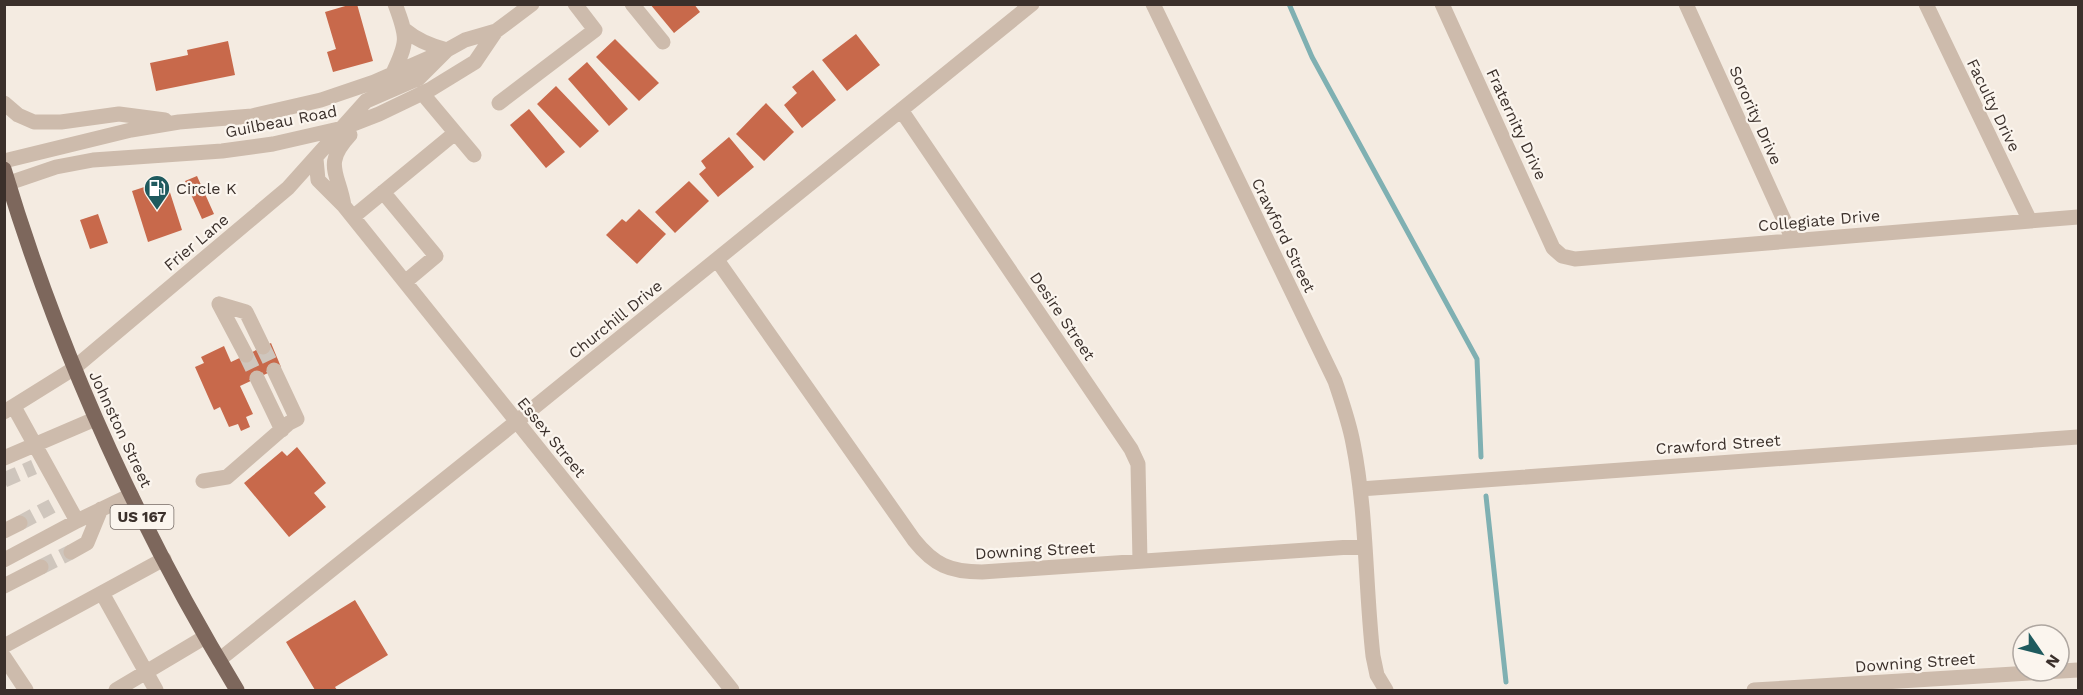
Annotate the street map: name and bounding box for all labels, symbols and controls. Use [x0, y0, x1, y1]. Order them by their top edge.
street label: Faculty Drive [1963, 56, 2024, 155]
street label: Sorority Drive [1725, 63, 1786, 168]
street label: Fraternity Drive [1482, 66, 1551, 183]
street label: Guilbeau Road [224, 101, 339, 142]
fuel station icon: Circle K [142, 173, 172, 211]
street label: Crawford Street [1248, 175, 1320, 296]
place label: Circle K [176, 179, 237, 198]
street label: Collegiate Drive [1757, 206, 1881, 235]
street label: Frier Lane [160, 210, 232, 275]
street label: Desire Street [1026, 268, 1099, 364]
street label: Churchill Drive [565, 276, 666, 363]
street label: Johnston Street [85, 368, 156, 491]
street label: Essex Street [513, 393, 590, 482]
street label: Crawford Street [1655, 431, 1781, 458]
road number: US 167 [110, 505, 174, 529]
street label: Downing Street [974, 538, 1096, 563]
north arrow [2011, 623, 2071, 683]
street label: Downing Street [1854, 649, 1976, 676]
text: N [2042, 651, 2064, 672]

